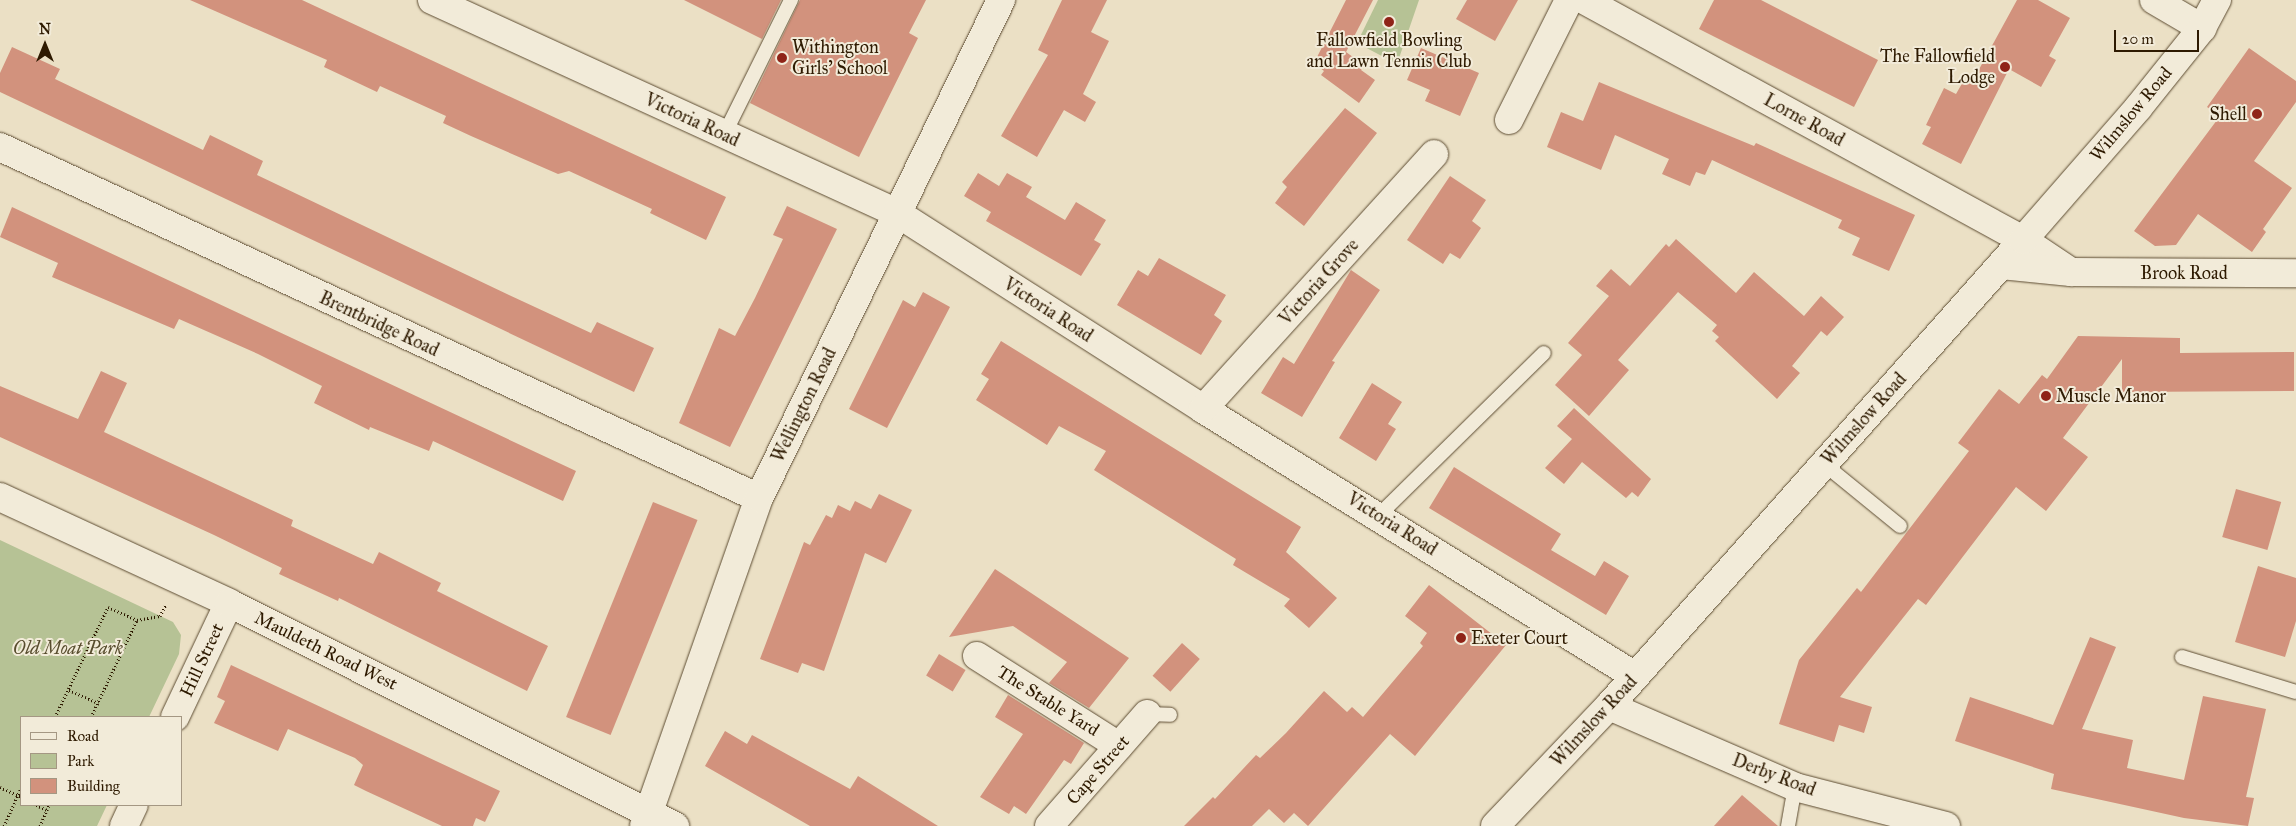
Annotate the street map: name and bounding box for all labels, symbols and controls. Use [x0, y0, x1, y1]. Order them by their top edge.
marker: Fallowfield Bowling and Lawn Tennis Club [1383, 16, 1395, 28]
north arrow [20, 20, 70, 70]
scale bar [2116, 20, 2201, 52]
text: N [39, 21, 51, 38]
place label: Fallowfield Bowling and Lawn Tennis Club [1306, 30, 1472, 72]
text: 20 m [2122, 30, 2154, 48]
place label: Withington Girls' School [792, 37, 888, 80]
place label: The Fallowfield Lodge [1880, 46, 1995, 88]
marker: Withington Girls' School [776, 52, 788, 64]
marker: The Fallowfield Lodge [1999, 61, 2011, 73]
street label: Wilmslow Road [2085, 62, 2177, 166]
street label: Victoria Road [641, 89, 743, 151]
street label: Lorne Road [1760, 89, 1848, 151]
place label: Shell [2209, 103, 2247, 125]
marker: Shell [2251, 108, 2263, 120]
street label: Victoria Grove [1275, 234, 1363, 330]
street label: Brook Road [2140, 262, 2228, 284]
street label: Victoria Road [999, 273, 1097, 347]
street label: Brentbridge Road [316, 287, 442, 361]
street label: Wellington Road [767, 344, 841, 466]
street label: Wilmslow Road [1817, 368, 1911, 470]
place label: Muscle Manor [2056, 385, 2166, 407]
marker: Muscle Manor [2040, 390, 2052, 402]
street label: Victoria Road [1343, 488, 1441, 560]
street label: Mauldeth Road West [251, 607, 401, 695]
street label: Hill Street [176, 620, 228, 700]
place label: Exeter Court [1471, 627, 1568, 649]
marker: Exeter Court [1455, 632, 1467, 644]
park label: Old Moat Park [13, 637, 123, 659]
street label: The Stable Yard [993, 661, 1103, 741]
street label: Wilmslow Road [1546, 671, 1642, 771]
legend [20, 716, 182, 806]
text: Road [67, 727, 99, 745]
street label: Cape Street [1062, 731, 1134, 809]
street label: Derby Road [1729, 749, 1819, 801]
text: Park [67, 752, 94, 770]
text: Building [67, 777, 120, 795]

